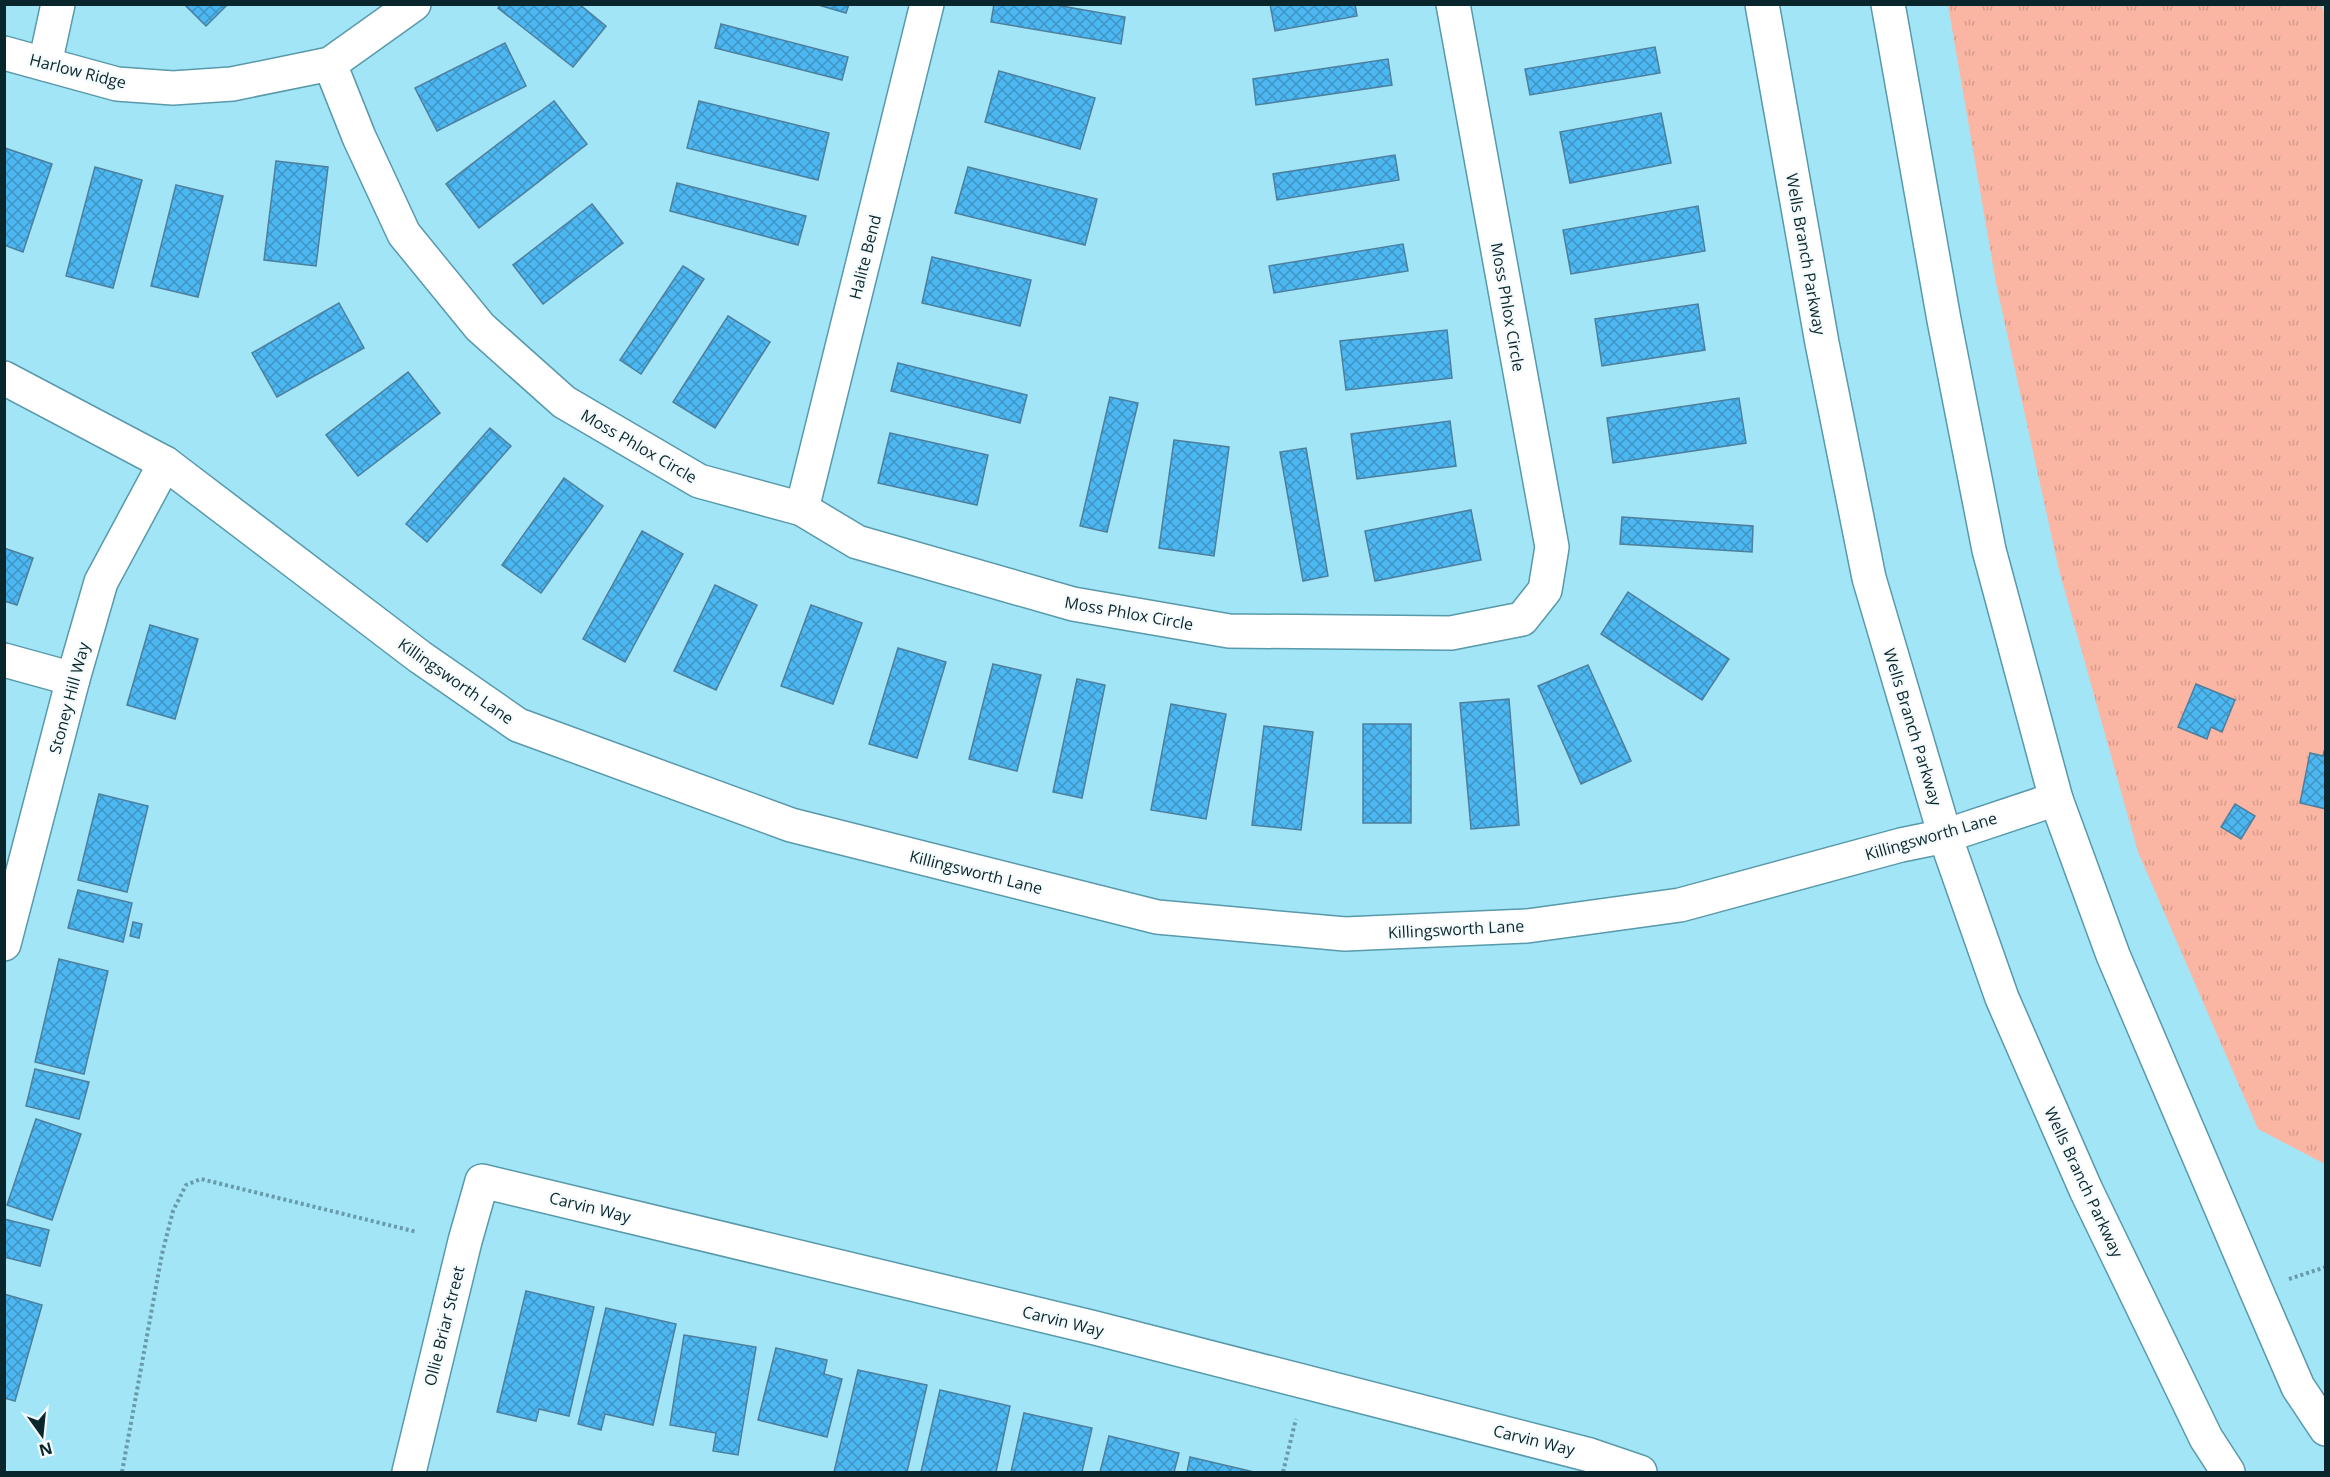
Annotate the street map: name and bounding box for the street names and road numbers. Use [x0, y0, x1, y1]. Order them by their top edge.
street label: Harlow Ridge [27, 48, 129, 94]
street label: Wells Branch Parkway [1781, 172, 1831, 337]
street label: Halite Bend [844, 212, 886, 302]
street label: Moss Phlox Circle [1486, 241, 1530, 373]
street label: Moss Phlox Circle [577, 404, 701, 488]
street label: Moss Phlox Circle [1063, 591, 1195, 635]
street label: Killingsworth Lane [394, 633, 518, 729]
street label: Stoney Hill Way [44, 639, 95, 756]
street label: Wells Branch Parkway [1879, 646, 1948, 809]
street label: Killingsworth Lane [1862, 807, 2000, 865]
street label: Killingsworth Lane [907, 845, 1045, 899]
street label: Killingsworth Lane [1387, 914, 1525, 944]
street label: Wells Branch Parkway [2039, 1103, 2129, 1262]
street label: Carvin Way [547, 1186, 634, 1228]
street label: Ollie Briar Street [418, 1263, 470, 1388]
street label: Carvin Way [1020, 1300, 1107, 1342]
street label: Carvin Way [1491, 1419, 1578, 1461]

